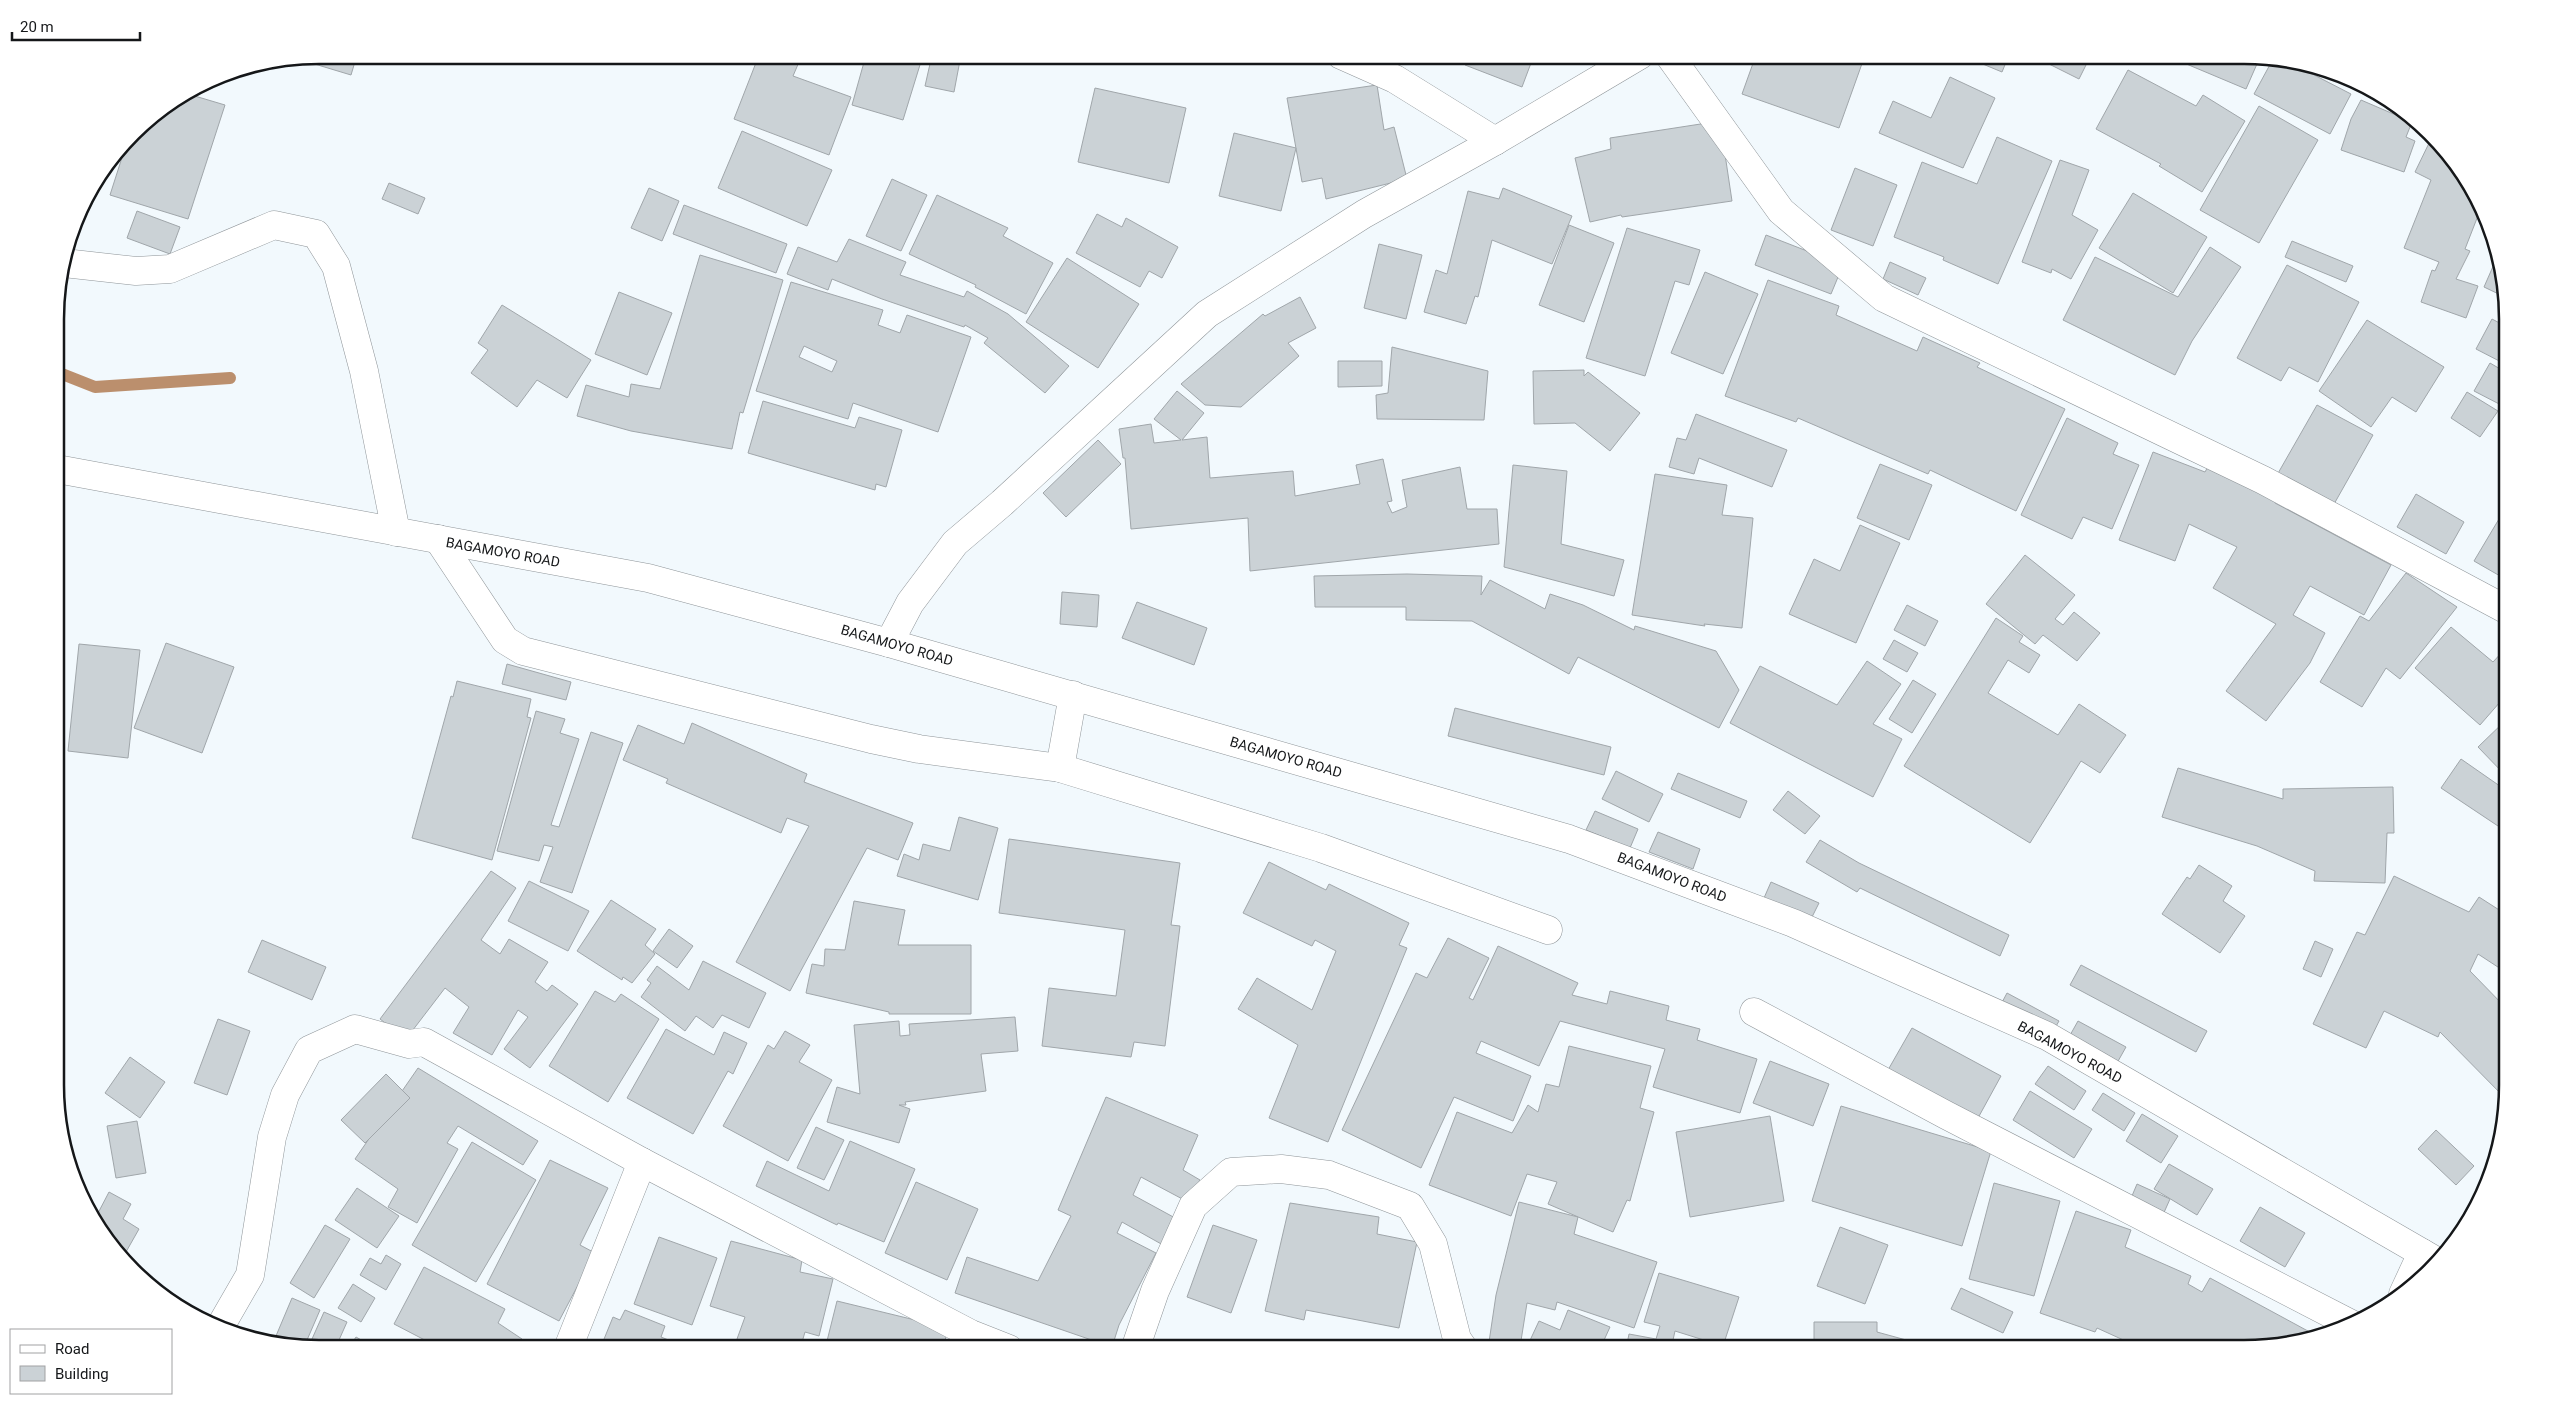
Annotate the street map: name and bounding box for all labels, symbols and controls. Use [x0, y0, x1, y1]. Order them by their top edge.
scale bar [12, 10, 140, 42]
text: 20 m [20, 18, 54, 36]
street label: BAGAMOYO ROAD [445, 534, 561, 570]
street label: BAGAMOYO ROAD [839, 621, 955, 669]
street label: BAGAMOYO ROAD [1228, 733, 1344, 781]
street label: BAGAMOYO ROAD [1615, 849, 1729, 905]
street label: BAGAMOYO ROAD [2015, 1018, 2125, 1086]
legend [10, 1329, 172, 1394]
text: Road [55, 1340, 89, 1358]
text: Building [55, 1365, 109, 1383]

